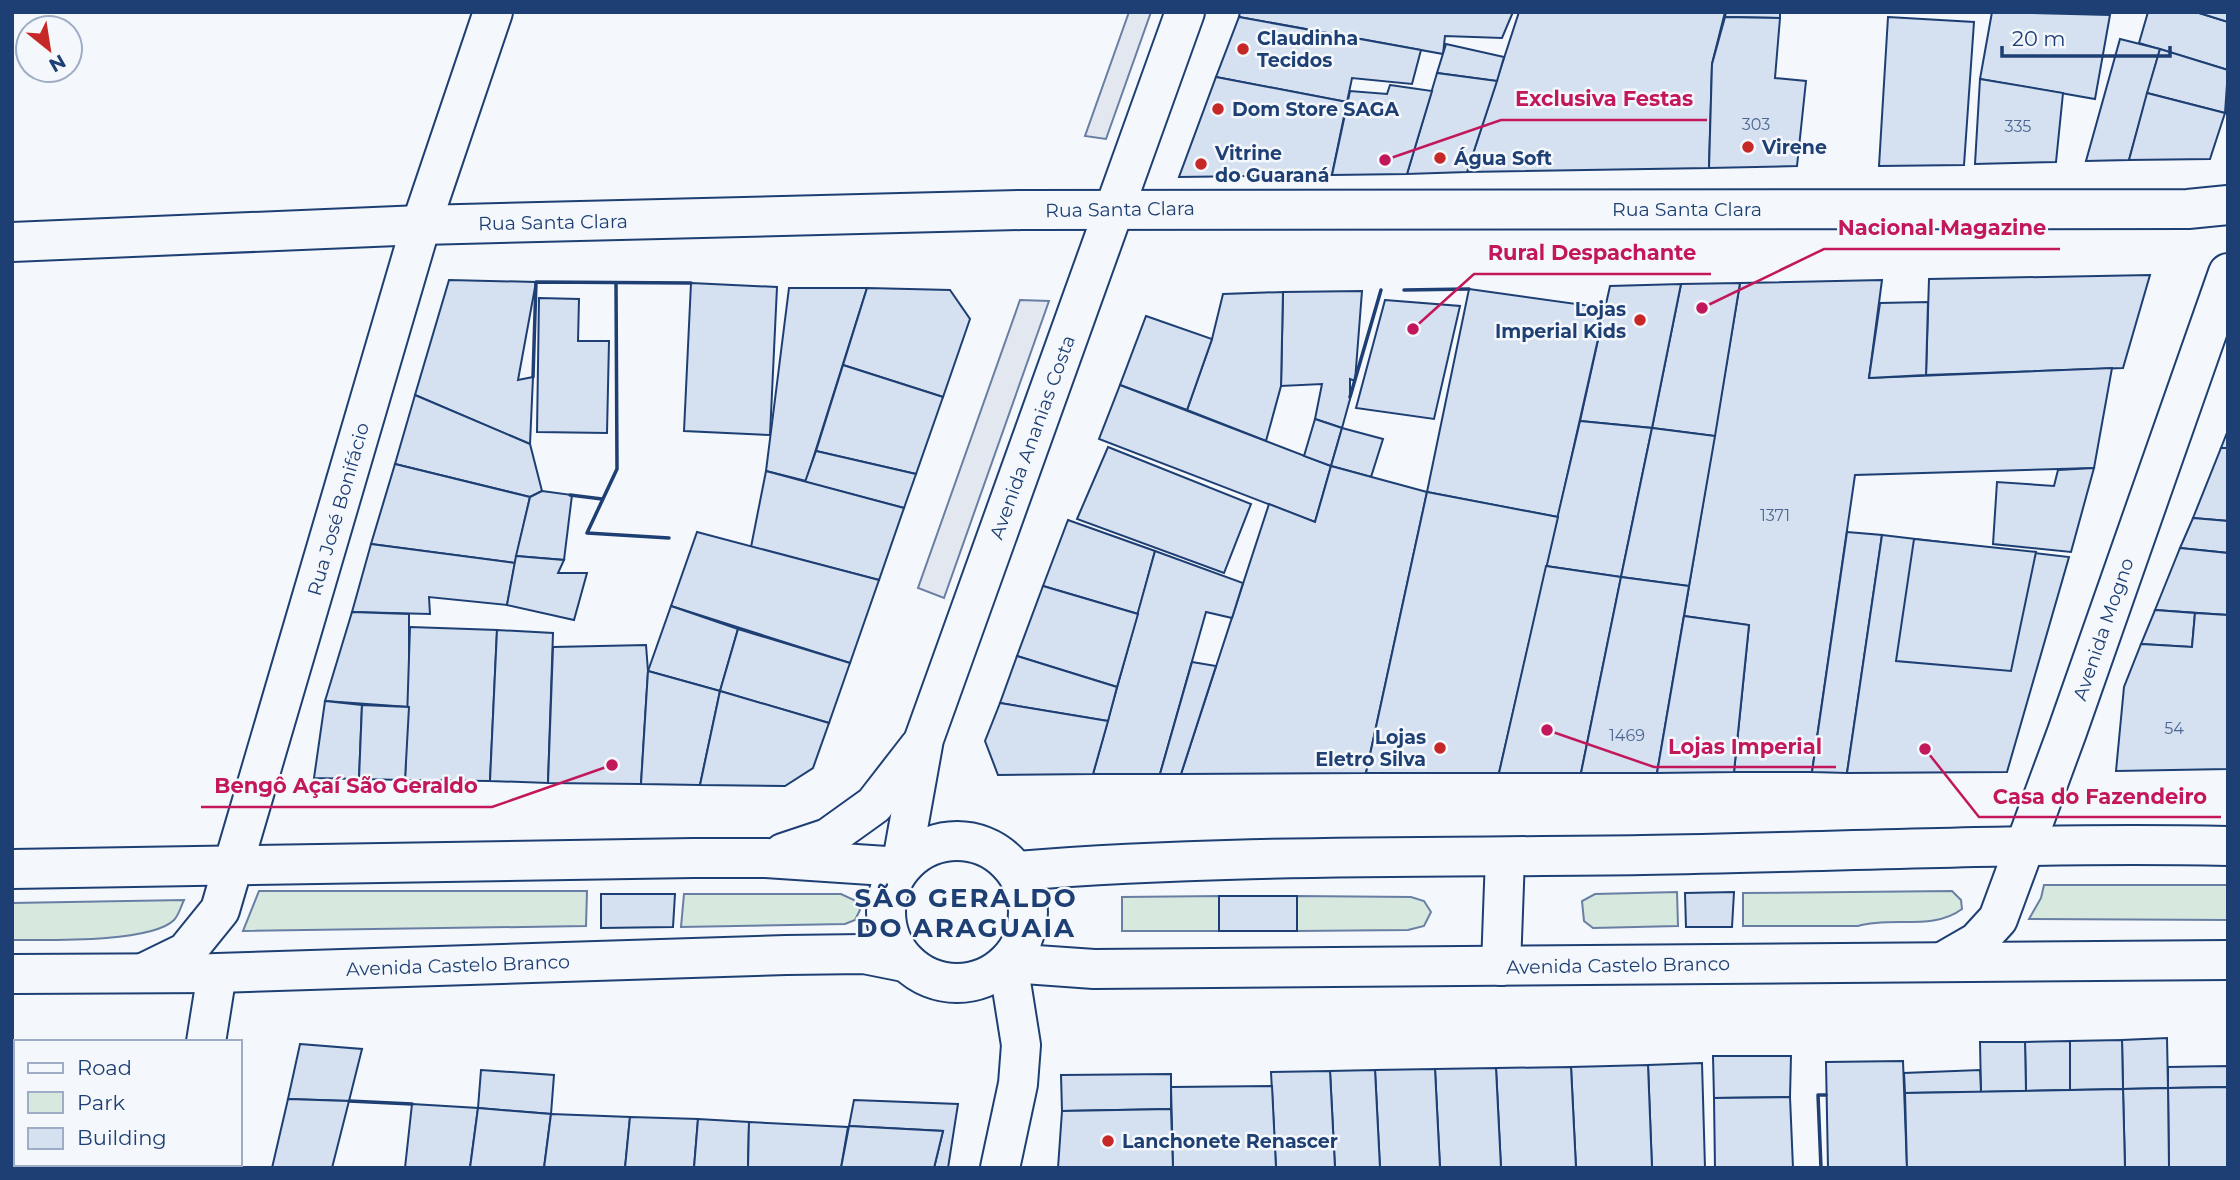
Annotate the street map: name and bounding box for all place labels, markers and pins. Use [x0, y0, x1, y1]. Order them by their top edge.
place label: Claudinha Tecidos [1257, 27, 1358, 72]
marker: Claudinha Tecidos [1235, 41, 1251, 57]
callout: Exclusiva Festas [1501, 78, 1707, 120]
place label: Dom Store SAGA [1232, 98, 1399, 121]
marker: Dom Store SAGA [1210, 101, 1226, 117]
place label: Virene [1761, 136, 1827, 159]
marker: Virene [1740, 139, 1756, 155]
place label: Vitrine do Guaraná [1214, 142, 1329, 187]
place label: Água Soft [1453, 147, 1552, 170]
marker: Água Soft [1432, 150, 1448, 166]
marker: Vitrine do Guaraná [1193, 156, 1209, 172]
callout: Nacional Magazine [1824, 207, 2060, 249]
callout: Rural Despachante [1474, 232, 1711, 274]
place label: Lojas Imperial Kids [1495, 298, 1626, 343]
marker: Lojas Imperial Kids [1632, 312, 1648, 328]
callout: Lojas Imperial [1654, 725, 1836, 767]
place label: Lojas Eletro Silva [1315, 726, 1426, 771]
marker: Lojas Eletro Silva [1432, 740, 1448, 756]
callout: Bengô Açaí São Geraldo [201, 765, 492, 807]
callout: Casa do Fazendeiro [1979, 775, 2221, 817]
place label: Lanchonete Renascer [1122, 1130, 1338, 1153]
marker: Lanchonete Renascer [1100, 1133, 1116, 1149]

